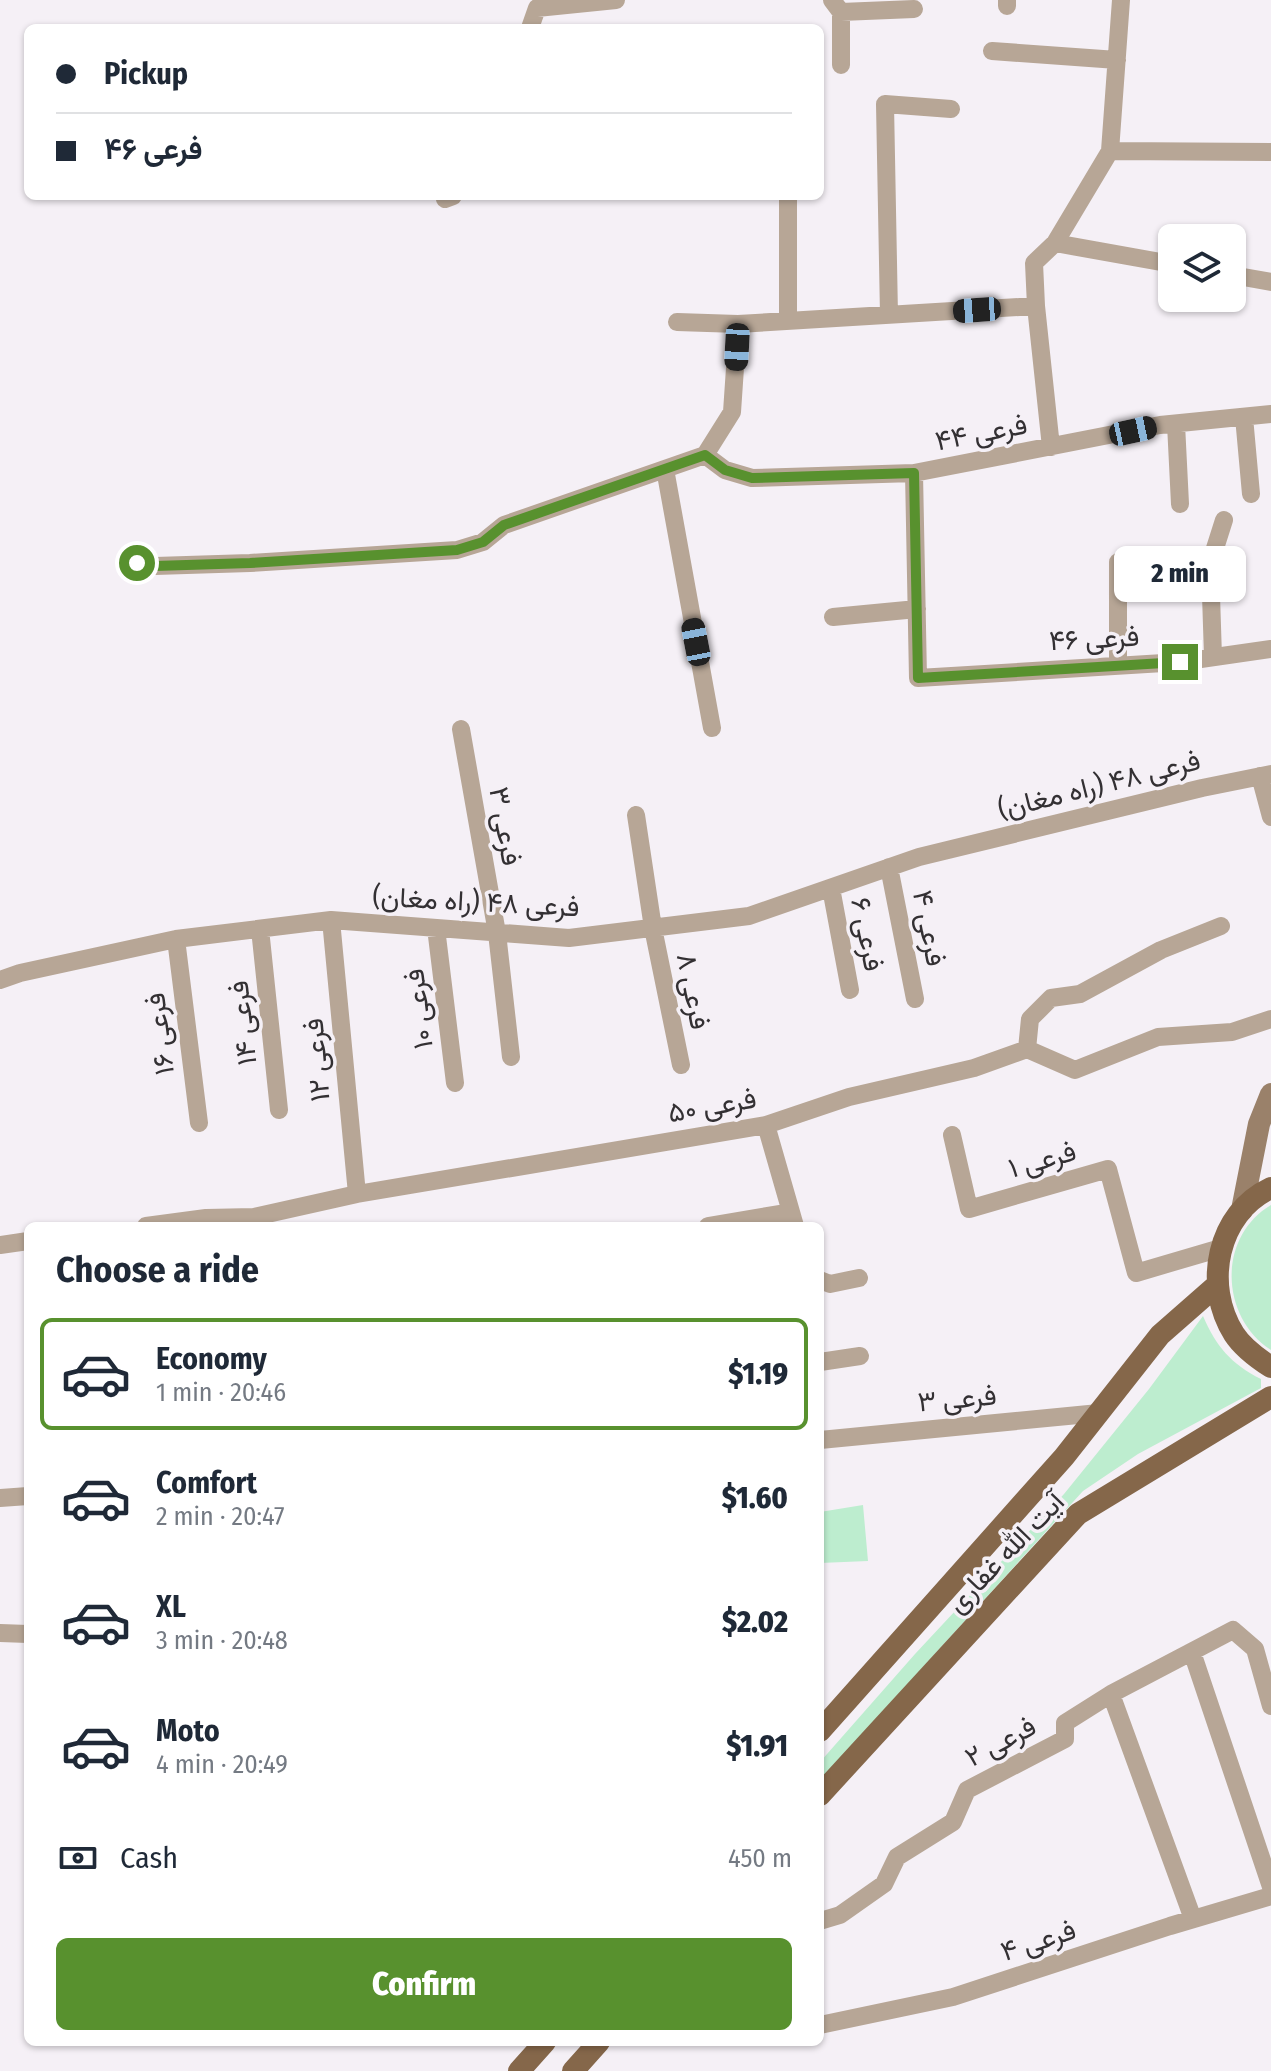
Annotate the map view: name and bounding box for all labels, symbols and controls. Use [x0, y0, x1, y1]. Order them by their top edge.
text: Pickup [104, 56, 188, 92]
text: فرعی ۴۶ [104, 131, 202, 167]
map controls [1158, 224, 1246, 312]
button: layers [1158, 224, 1246, 312]
car [952, 296, 1002, 324]
car [724, 322, 750, 372]
street label: فرعی ۴۴ [932, 407, 1030, 459]
car [1107, 414, 1159, 448]
route start [119, 545, 155, 581]
callout: 2 min [1114, 546, 1246, 602]
text: 2 min [1151, 558, 1209, 589]
car [680, 616, 712, 668]
street label: فرعی ۴۶ [1048, 620, 1140, 658]
route end [1162, 644, 1198, 680]
street label: فرعی ۴۸ (راه مغان) [995, 743, 1204, 827]
street label: فرعی ۳ [481, 784, 529, 868]
street label: فرعی ۴۸ (راه مغان) [372, 880, 580, 924]
street label: فرعی ۴ [905, 887, 953, 969]
street label: فرعی ۶ [843, 894, 891, 974]
street label: فرعی ۸ [669, 950, 717, 1032]
street label: فرعی ۱۰ [397, 967, 441, 1051]
street label: فرعی ۱۴ [222, 979, 264, 1067]
street label: فرعی ۱۶ [138, 991, 182, 1077]
street label: فرعی ۱۲ [296, 1017, 338, 1103]
street label: فرعی ۵۰ [665, 1082, 759, 1130]
street label: فرعی ۱ [1004, 1134, 1080, 1186]
text: Choose a ride [56, 1248, 259, 1292]
icon: car [60, 1338, 132, 1410]
text: Economy [156, 1341, 267, 1377]
text: $1.19 [728, 1356, 788, 1392]
text: 1 min · 20:46 [156, 1377, 286, 1408]
street label: فرعی ۳ [916, 1379, 998, 1419]
icon: car [60, 1462, 132, 1534]
text: Comfort [156, 1465, 257, 1501]
text: $1.60 [722, 1480, 788, 1516]
street label: آیت الله غفاری [940, 1483, 1073, 1620]
text: 2 min · 20:47 [156, 1501, 285, 1532]
icon: car [60, 1586, 132, 1658]
text: XL [156, 1589, 186, 1625]
text: $2.02 [722, 1604, 788, 1640]
text: 3 min · 20:48 [156, 1625, 288, 1656]
street label: فرعی ۲ [959, 1709, 1042, 1775]
icon: car [60, 1710, 132, 1782]
text: Moto [156, 1713, 220, 1749]
text: $1.91 [726, 1728, 788, 1764]
text: 4 min · 20:49 [156, 1749, 288, 1780]
icon: cash [56, 1836, 100, 1880]
text: Cash [120, 1840, 178, 1876]
text: 450 m [728, 1843, 792, 1874]
street label: فرعی ۴ [997, 1913, 1080, 1969]
button: Confirm [56, 1938, 792, 2030]

